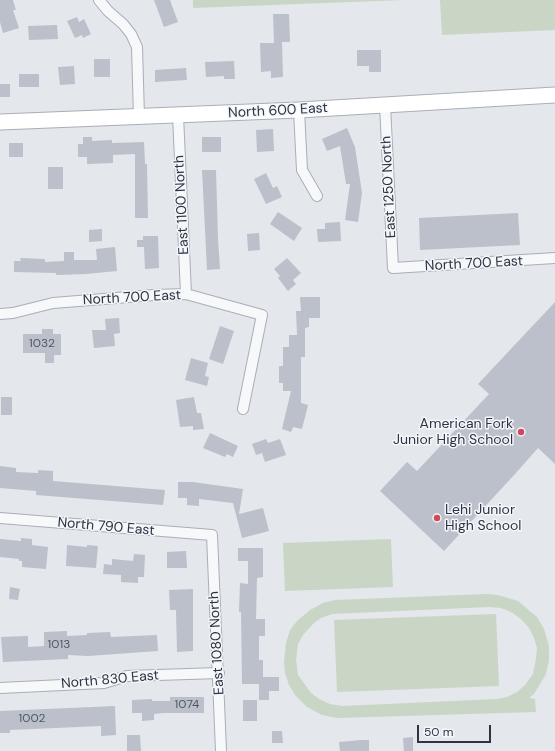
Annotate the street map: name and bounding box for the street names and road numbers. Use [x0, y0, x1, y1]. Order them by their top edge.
street label: North 600 East [228, 100, 328, 122]
street label: East 1250 North [378, 135, 400, 239]
street label: East 1100 North [171, 155, 193, 255]
street label: North 700 East [424, 253, 524, 275]
street label: North 700 East [82, 287, 182, 309]
street label: North 790 East [57, 514, 155, 540]
street label: East 1080 North [206, 591, 228, 695]
street label: North 830 East [60, 667, 160, 693]

